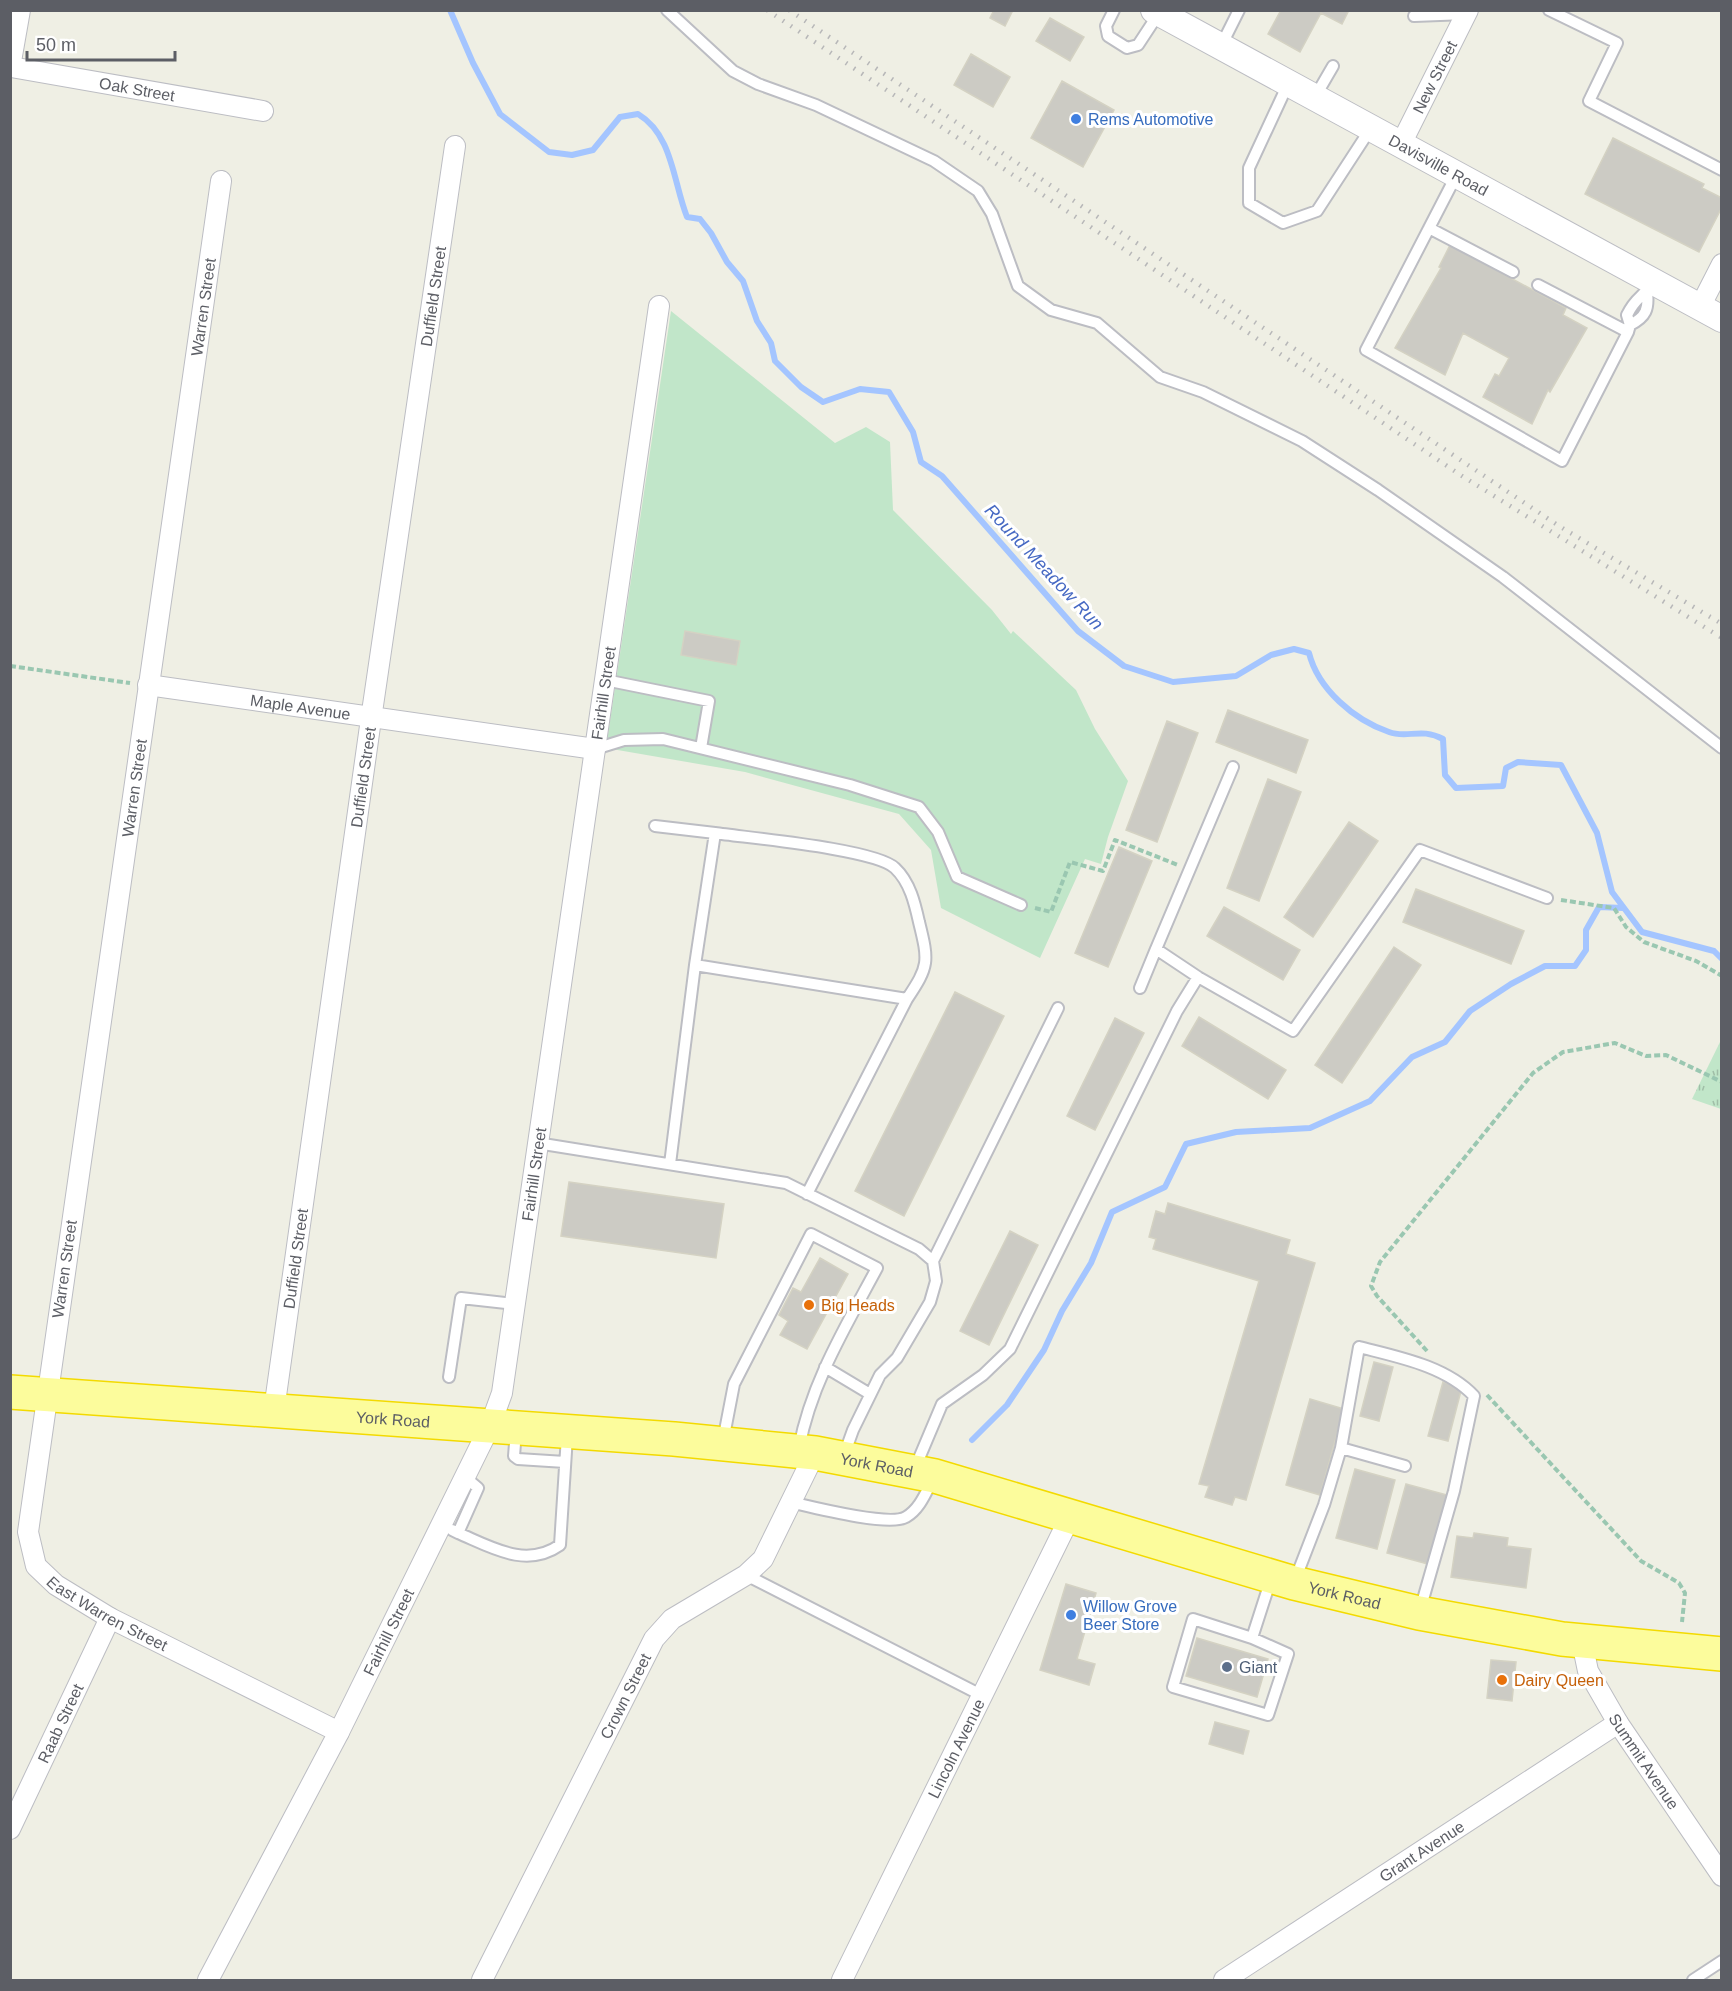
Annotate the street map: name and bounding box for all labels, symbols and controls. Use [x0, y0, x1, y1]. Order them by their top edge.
scale bar [27, 24, 176, 62]
text: 50 m [36, 35, 76, 55]
street label: New Street [1410, 37, 1461, 116]
street label: Oak Street [98, 75, 177, 105]
place label: Rems Automotive [1088, 111, 1213, 128]
marker: Rems Automotive [1069, 112, 1083, 126]
street label: Davisville Road [1386, 131, 1491, 199]
street label: Duffield Street [418, 245, 449, 348]
street label: Warren Street [188, 256, 219, 357]
water label: Round Meadow Run [981, 500, 1107, 634]
street label: Fairhill Street [588, 645, 619, 741]
street label: Maple Avenue [249, 692, 352, 723]
street label: Duffield Street [348, 725, 379, 829]
street label: Warren Street [119, 737, 150, 838]
street label: Fairhill Street [519, 1126, 549, 1222]
street label: Duffield Street [280, 1207, 311, 1310]
street label: Warren Street [49, 1218, 80, 1319]
place label: Big Heads [821, 1297, 895, 1314]
marker: Big Heads [802, 1298, 816, 1312]
street label: York Road [355, 1409, 431, 1431]
street label: York Road [838, 1450, 914, 1481]
street label: East Warren Street [43, 1573, 171, 1654]
street label: York Road [1306, 1579, 1382, 1613]
street label: Fairhill Street [360, 1586, 418, 1678]
place label: Willow Grove Beer Store [1083, 1598, 1177, 1633]
marker: Willow Grove Beer Store [1064, 1608, 1078, 1622]
street label: Crown Street [597, 1650, 655, 1742]
place label: Giant [1239, 1659, 1278, 1676]
marker: Giant [1220, 1660, 1234, 1674]
place label: Dairy Queen [1514, 1672, 1604, 1689]
marker: Dairy Queen [1495, 1673, 1509, 1687]
street label: Raab Street [35, 1681, 87, 1766]
street label: Lincoln Avenue [925, 1696, 988, 1801]
street label: Summit Avenue [1605, 1711, 1682, 1813]
street label: Grant Avenue [1376, 1818, 1468, 1885]

